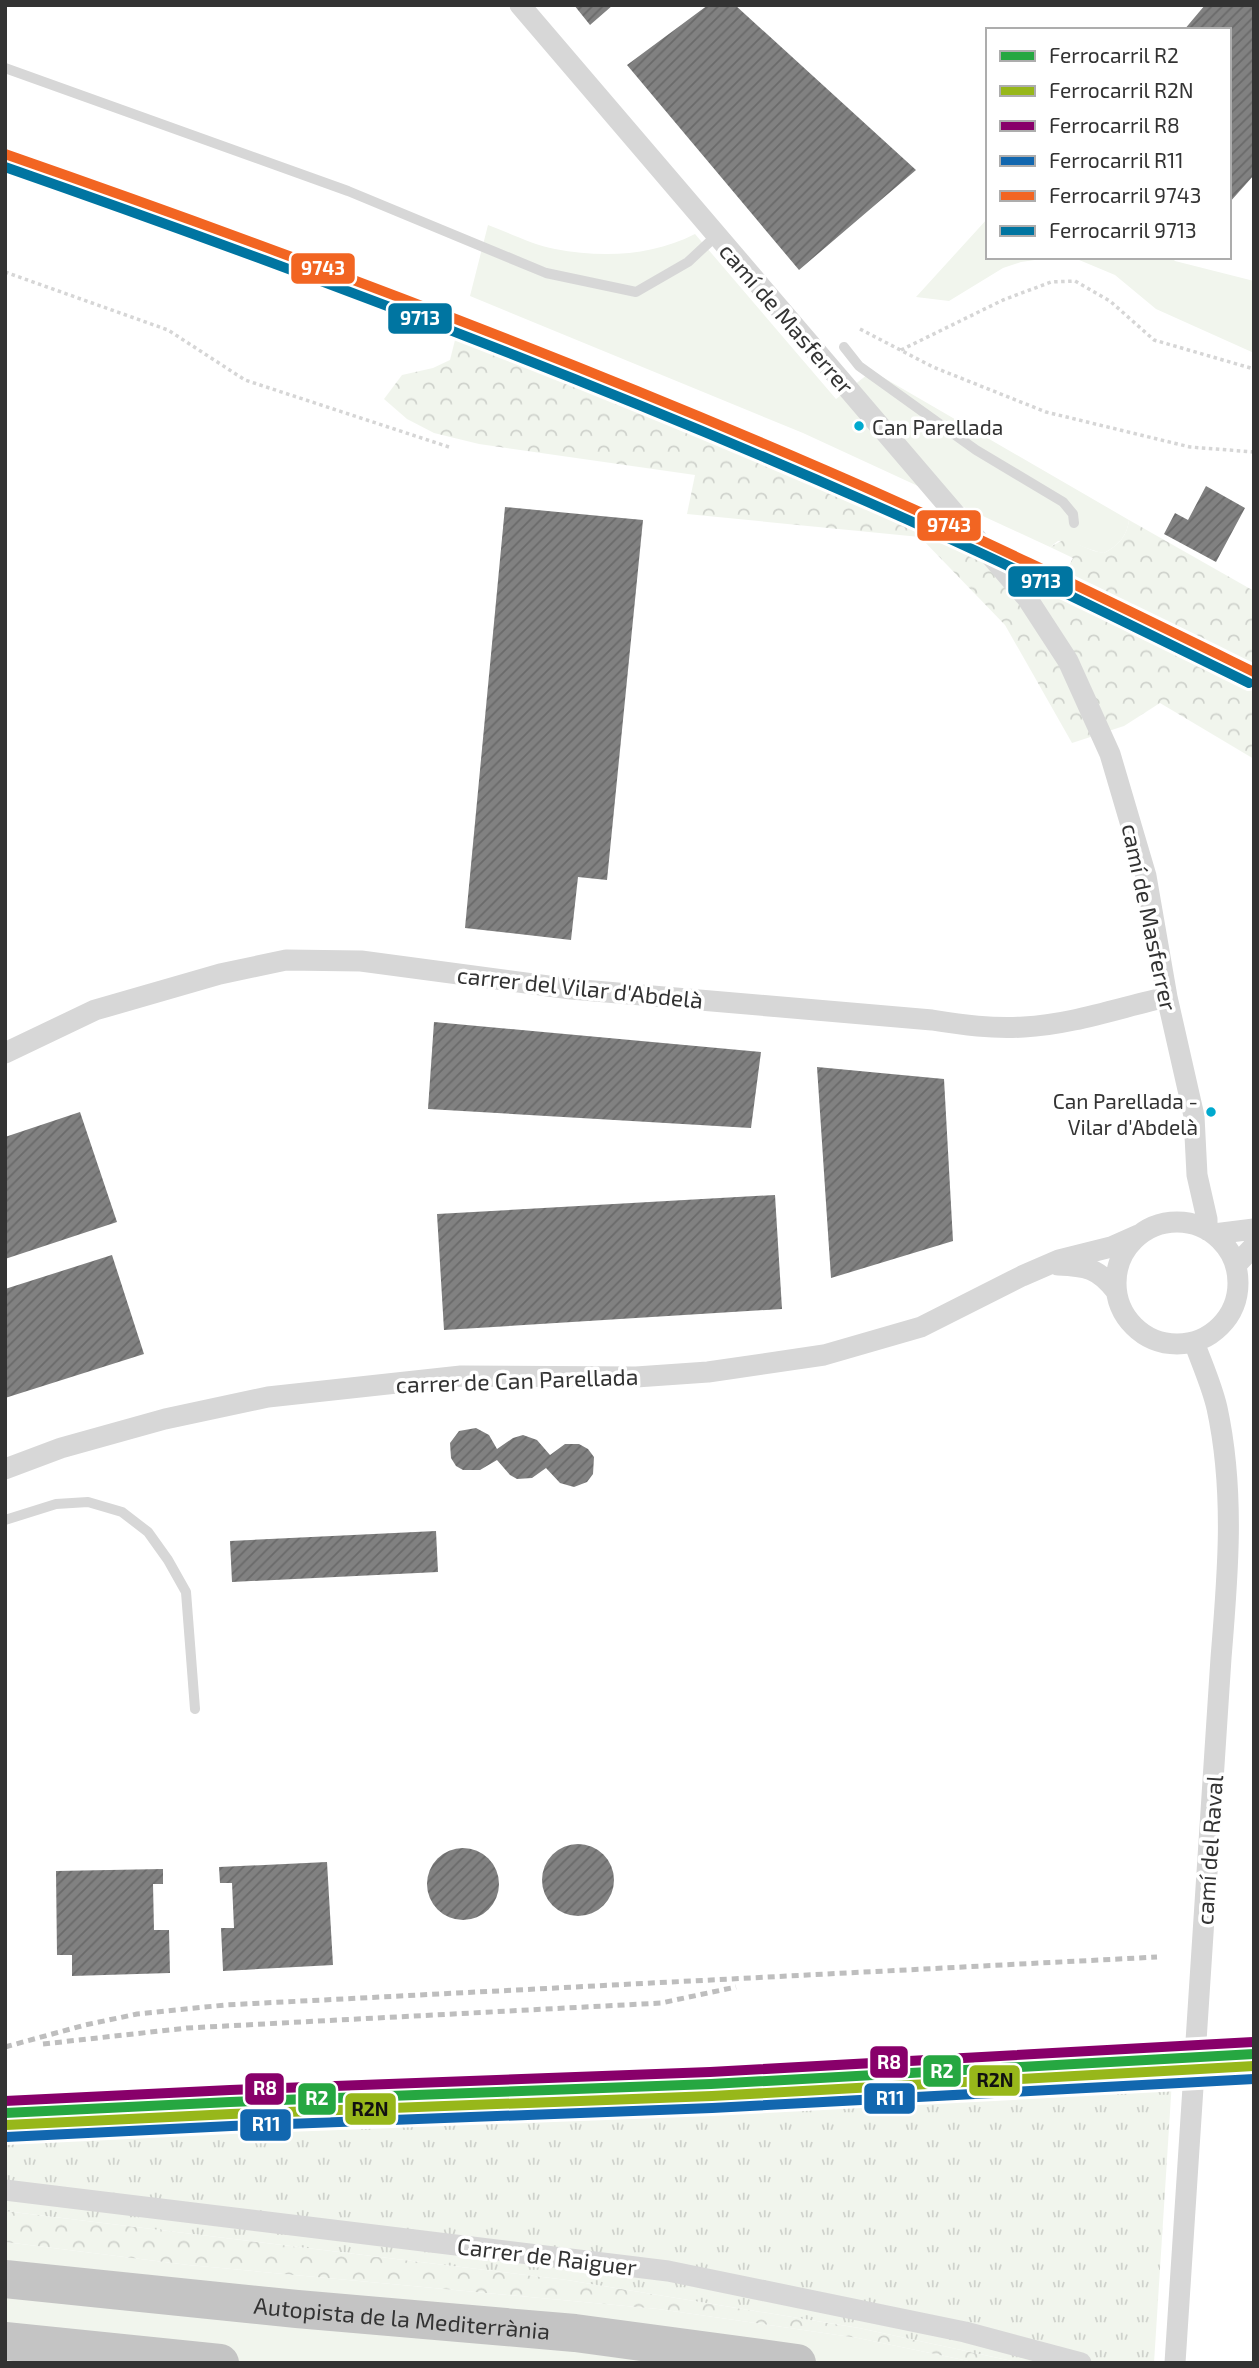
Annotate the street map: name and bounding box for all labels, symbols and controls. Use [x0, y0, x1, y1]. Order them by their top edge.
legend [986, 28, 1231, 259]
text: Ferrocarril R2 [1049, 42, 1179, 67]
text: Ferrocarril R2N [1049, 77, 1194, 102]
text: Ferrocarril R8 [1049, 112, 1180, 137]
text: Ferrocarril R11 [1049, 147, 1184, 172]
text: Ferrocarril 9743 [1049, 182, 1201, 207]
text: Ferrocarril 9713 [1049, 217, 1197, 242]
street label: camí de Masferrer [714, 237, 860, 399]
line badge: 9743 [290, 252, 356, 285]
text: 9743 [301, 256, 345, 279]
line badge: 9713 [387, 302, 453, 335]
text: 9713 [400, 306, 440, 329]
place label: Can Parellada [872, 414, 1003, 439]
marker: Can Parellada [852, 419, 866, 433]
line badge: 9743 [916, 509, 982, 542]
text: 9743 [927, 513, 971, 536]
line badge: 9713 [1007, 565, 1074, 598]
text: 9713 [1021, 569, 1061, 592]
street label: camí de Masferrer [1116, 821, 1184, 1013]
street label: carrer del Vilar d'Abdelà [456, 960, 704, 1014]
place label: Can Parellada - Vilar d'Abdelà [1053, 1088, 1198, 1139]
marker: Can Parellada - Vilar d'Abdelà [1204, 1105, 1218, 1119]
street label: carrer de Can Parellada [395, 1362, 639, 1398]
street label: camí del Raval [1190, 1774, 1228, 1926]
line badge: R8 [869, 2045, 909, 2079]
text: R8 [877, 2050, 901, 2073]
line badge: R2 [922, 2054, 962, 2088]
text: R2 [930, 2059, 954, 2082]
line badge: R2N [968, 2064, 1021, 2097]
text: R2N [976, 2068, 1014, 2091]
line badge: R8 [244, 2072, 285, 2106]
text: R8 [253, 2076, 277, 2099]
line badge: R2 [297, 2082, 337, 2116]
line badge: R11 [863, 2082, 916, 2115]
text: R2 [305, 2086, 329, 2109]
text: R11 [876, 2086, 904, 2109]
line badge: R2N [344, 2092, 397, 2126]
text: R2N [351, 2097, 389, 2120]
line badge: R11 [239, 2108, 292, 2142]
text: R11 [252, 2112, 280, 2135]
street label: Carrer de Raiguer [456, 2231, 638, 2281]
street label: Autopista de la Mediterrània [253, 2291, 551, 2345]

